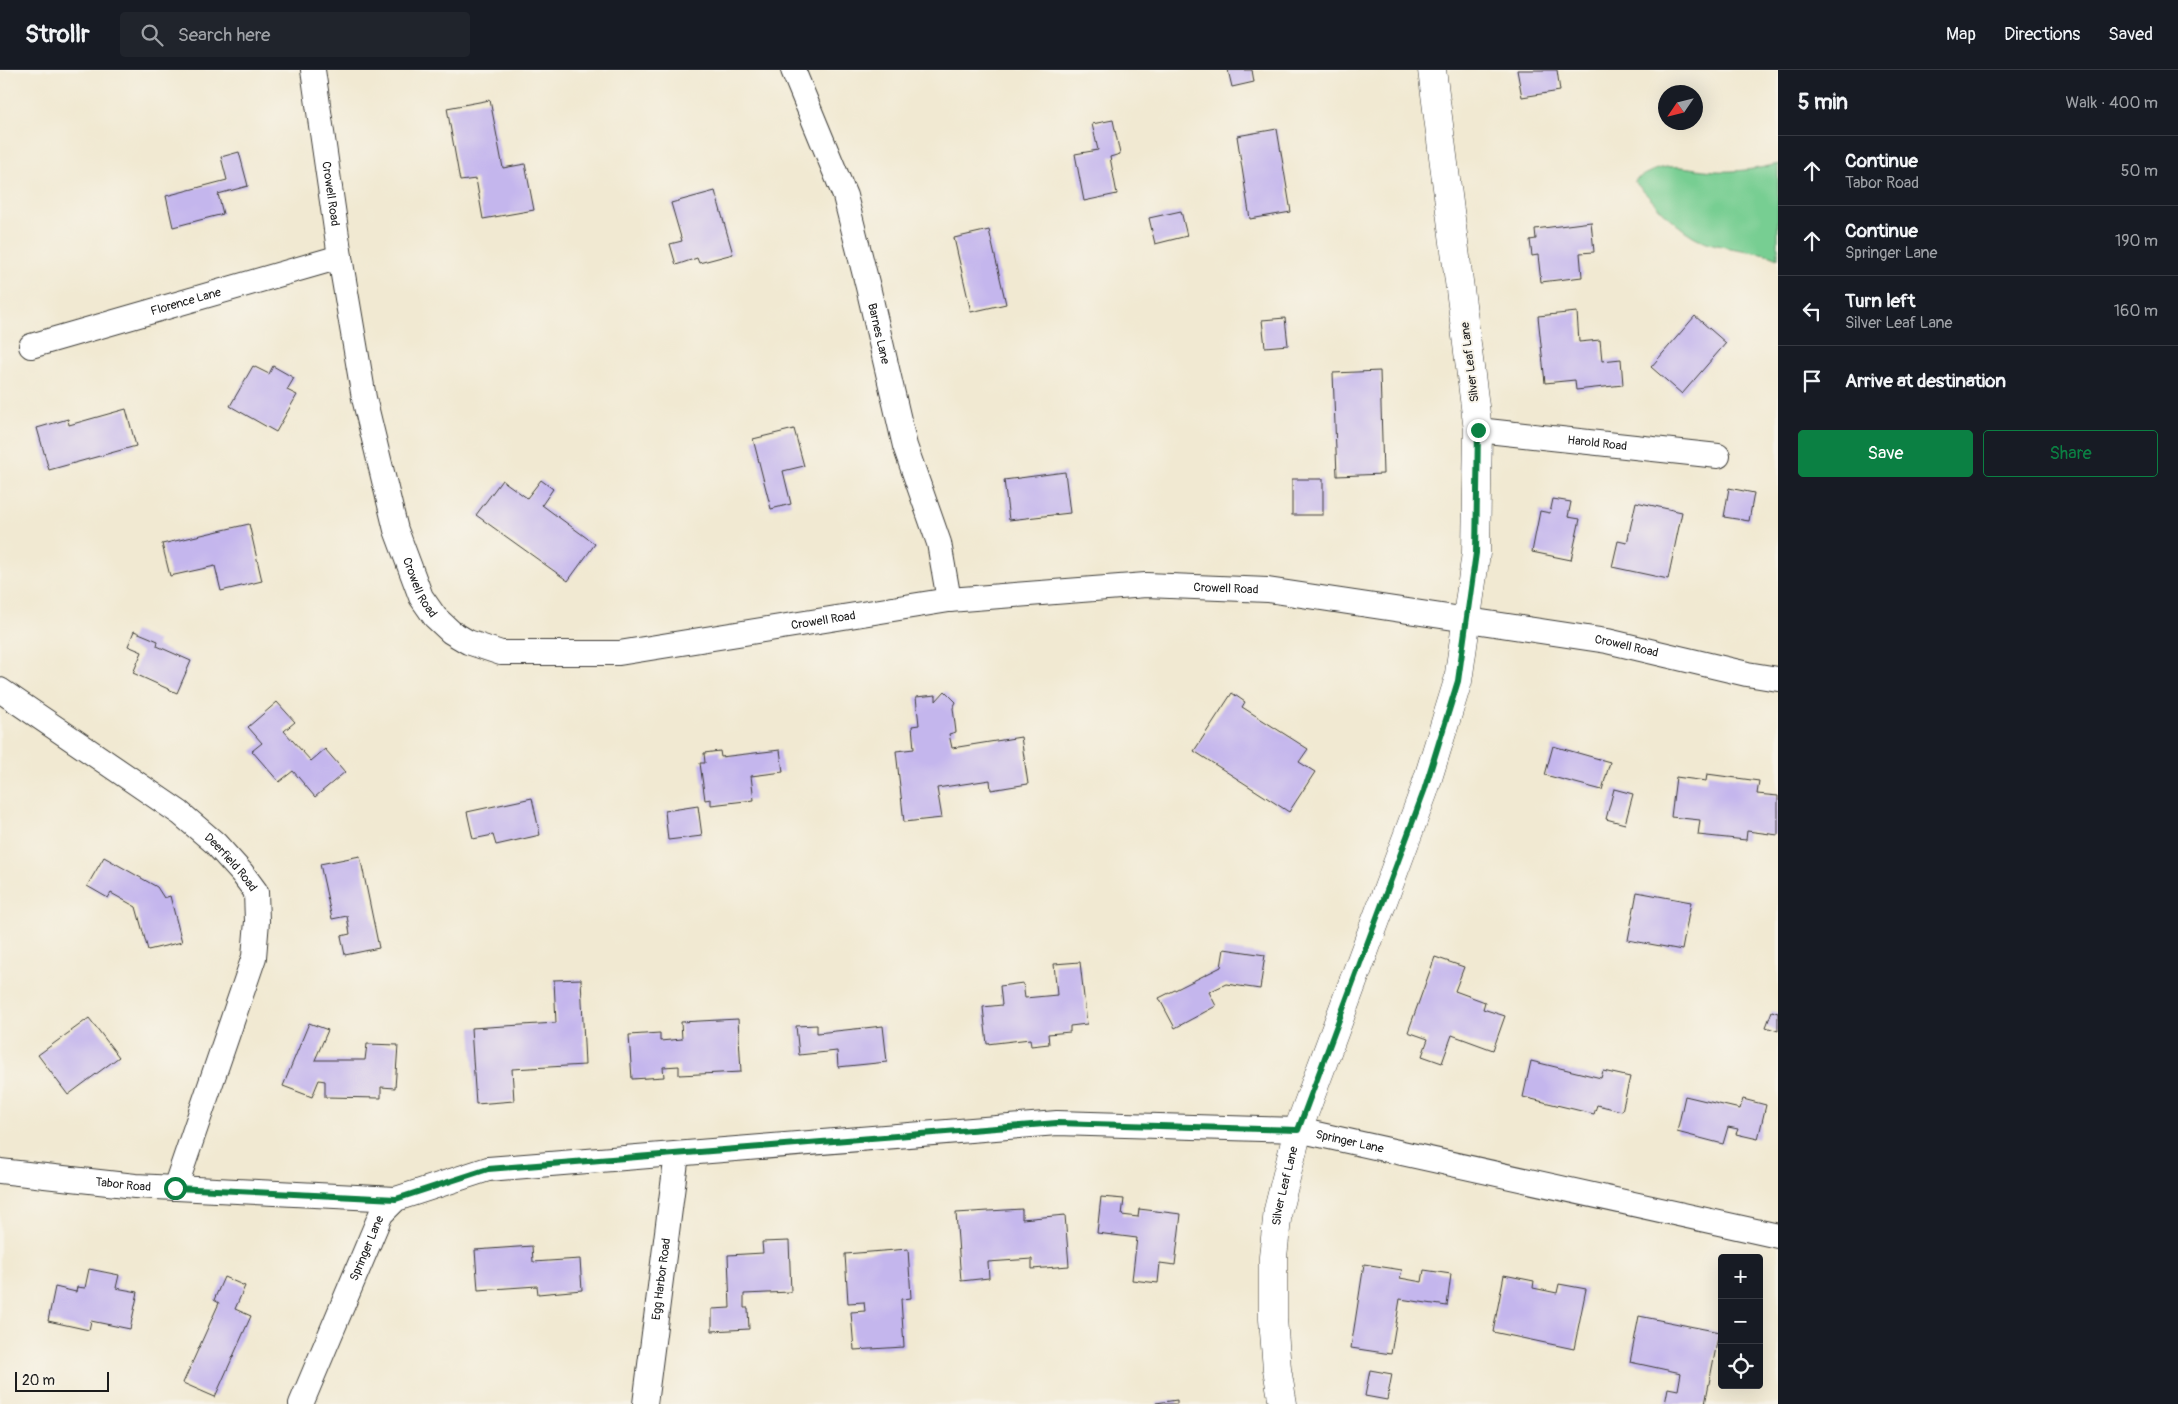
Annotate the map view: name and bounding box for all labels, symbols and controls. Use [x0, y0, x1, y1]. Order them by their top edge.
search box [120, 12, 470, 57]
text: Strollr [25, 20, 90, 49]
icon: search [138, 21, 166, 49]
text: Search here [178, 23, 270, 47]
text: Map [1946, 23, 1976, 46]
text: Directions [2004, 23, 2080, 46]
text: Saved [2108, 23, 2153, 46]
north arrow [1658, 85, 1703, 130]
text: 5 min [1798, 89, 1848, 116]
text: Walk · 400 m [2065, 93, 2158, 113]
text: Continue [1845, 149, 1918, 173]
icon: ahead [1798, 157, 1826, 185]
street label: Crowell Road [319, 160, 343, 227]
text: 50 m [2121, 161, 2158, 181]
text: Tabor Road [1845, 173, 1919, 193]
text: Continue [1845, 219, 1918, 243]
icon: ahead [1798, 227, 1826, 255]
text: 190 m [2115, 231, 2158, 251]
text: Springer Lane [1845, 243, 1937, 263]
street label: Florence Lane [149, 284, 223, 319]
text: Turn left [1845, 289, 1915, 313]
icon: left [1798, 297, 1826, 325]
text: 160 m [2114, 301, 2158, 321]
street label: Barnes Lane [864, 302, 893, 366]
text: Silver Leaf Lane [1845, 313, 1953, 333]
street label: Silver Leaf Lane [1458, 321, 1482, 403]
icon: arrive [1798, 367, 1826, 395]
text: Arrive at destination [1845, 369, 2006, 393]
route end [1467, 419, 1490, 442]
button: Save [1798, 430, 1973, 477]
button: Share [1983, 430, 2158, 477]
street label: Harold Road [1567, 432, 1628, 454]
street label: Crowell Road [399, 555, 441, 620]
street label: Crowell Road [1193, 579, 1259, 597]
street label: Crowell Road [790, 608, 857, 633]
street label: Crowell Road [1594, 632, 1660, 660]
street label: Deerfield Road [201, 830, 261, 894]
street label: Springer Lane [1314, 1127, 1385, 1156]
street label: Silver Leaf Lane [1269, 1145, 1301, 1226]
street label: Tabor Road [95, 1174, 151, 1194]
route start [164, 1177, 187, 1200]
street label: Springer Lane [346, 1213, 387, 1283]
street label: Egg Harbor Road [648, 1237, 674, 1321]
map controls [1718, 1254, 1763, 1389]
button: + [1718, 1254, 1763, 1299]
button: − [1718, 1299, 1763, 1344]
button: locate [1718, 1344, 1763, 1389]
scale bar [15, 1369, 109, 1392]
text: 20 m [22, 1372, 55, 1389]

